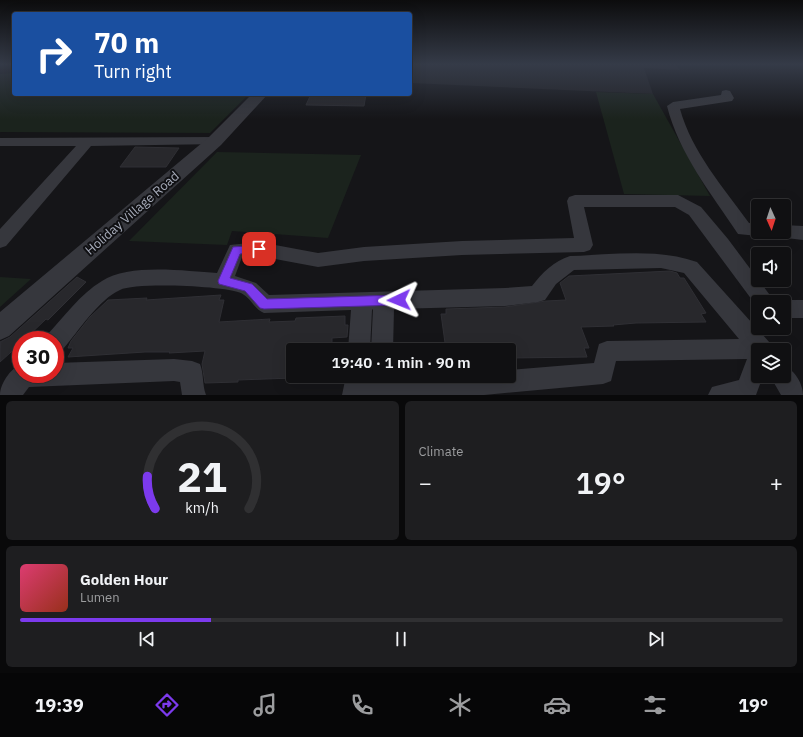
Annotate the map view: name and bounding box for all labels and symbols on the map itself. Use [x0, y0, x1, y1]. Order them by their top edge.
street label: Holiday Village Road [81, 167, 183, 259]
north arrow [751, 199, 791, 239]
pin [242, 232, 276, 266]
position arrow [378, 279, 420, 321]
speed limit sign: 30 [12, 331, 64, 383]

